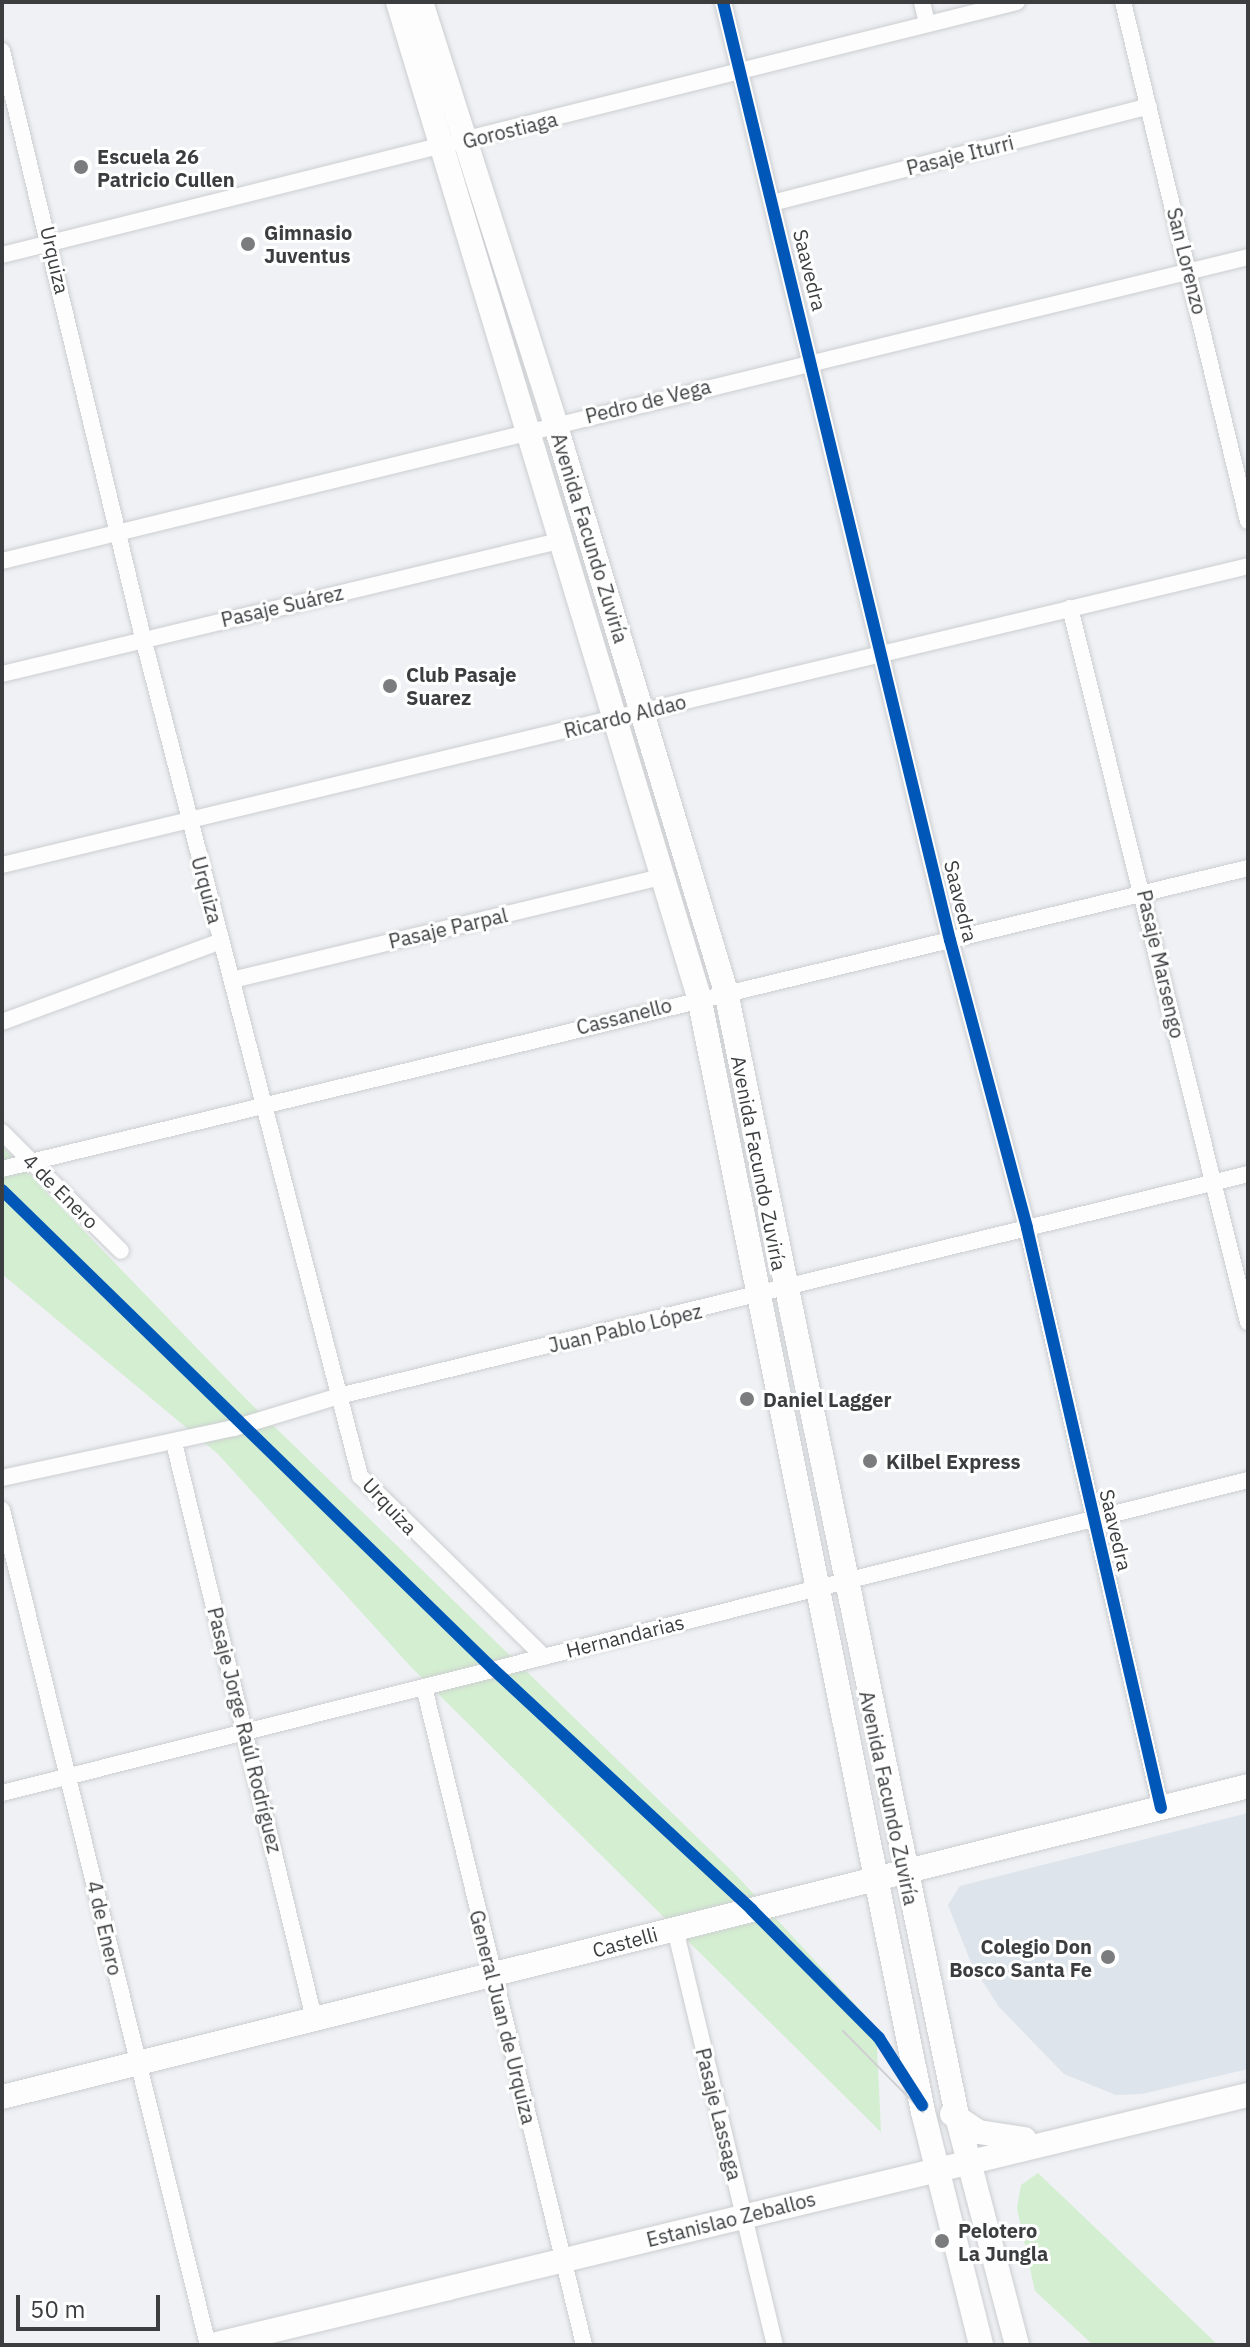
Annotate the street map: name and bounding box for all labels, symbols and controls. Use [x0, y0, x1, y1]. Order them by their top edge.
street label: Gorostiaga [460, 107, 560, 153]
street label: Pasaje Iturri [904, 130, 1016, 180]
place label: Escuela 26 Patricio Cullen [97, 144, 235, 191]
marker: Escuela 26 Patricio Cullen [72, 158, 90, 176]
street label: San Lorenzo [1162, 205, 1212, 317]
place label: Gimnasio Juventus [264, 220, 352, 267]
street label: Urquiza [36, 224, 74, 296]
street label: Saavedra [788, 227, 832, 313]
marker: Gimnasio Juventus [239, 235, 257, 253]
street label: Pedro de Vega [583, 374, 713, 428]
street label: Avenida Facundo Zuviría [547, 430, 633, 646]
street label: Pasaje Suárez [219, 580, 345, 632]
place label: Club Pasaje Suarez [406, 662, 516, 709]
marker: Club Pasaje Suarez [381, 677, 399, 695]
street label: Ricardo Aldao [561, 689, 689, 743]
street label: Urquiza [187, 854, 227, 926]
street label: Saavedra [939, 858, 983, 944]
street label: Pasaje Marsengo [1132, 887, 1190, 1041]
street label: Pasaje Parpal [386, 903, 510, 953]
street label: Cassanello [574, 993, 674, 1039]
street label: Avenida Facundo Zuviría [726, 1053, 792, 1273]
street label: 4 de Enero [18, 1148, 104, 1234]
street label: Juan Pablo López [546, 1299, 704, 1357]
place label: Daniel Lagger [763, 1387, 891, 1411]
marker: Daniel Lagger [738, 1390, 756, 1408]
place label: Kilbel Express [886, 1449, 1021, 1473]
marker: Kilbel Express [861, 1452, 879, 1470]
street label: Urquiza [358, 1473, 422, 1539]
street label: Saavedra [1095, 1487, 1137, 1573]
street label: Pasaje Jorge Raúl Rodríguez [203, 1605, 287, 1855]
street label: Hernandarias [563, 1610, 687, 1662]
street label: Avenida Facundo Zuviría [855, 1689, 923, 1907]
street label: 4 de Enero [82, 1878, 128, 1978]
street label: General Juan de Urquiza [465, 1908, 541, 2126]
street label: Castelli [590, 1922, 660, 1962]
place label: Colegio Don Bosco Santa Fe [949, 1934, 1092, 1981]
marker: Colegio Don Bosco Santa Fe [1099, 1948, 1117, 1966]
street label: Pasaje Lassaga [691, 2045, 747, 2183]
street label: Estanislao Zeballos [644, 2186, 818, 2252]
place label: Pelotero La Jungla [958, 2218, 1048, 2265]
marker: Pelotero La Jungla [933, 2232, 951, 2250]
scale bar [20, 2279, 164, 2329]
text: 50 m [30, 2293, 85, 2325]

